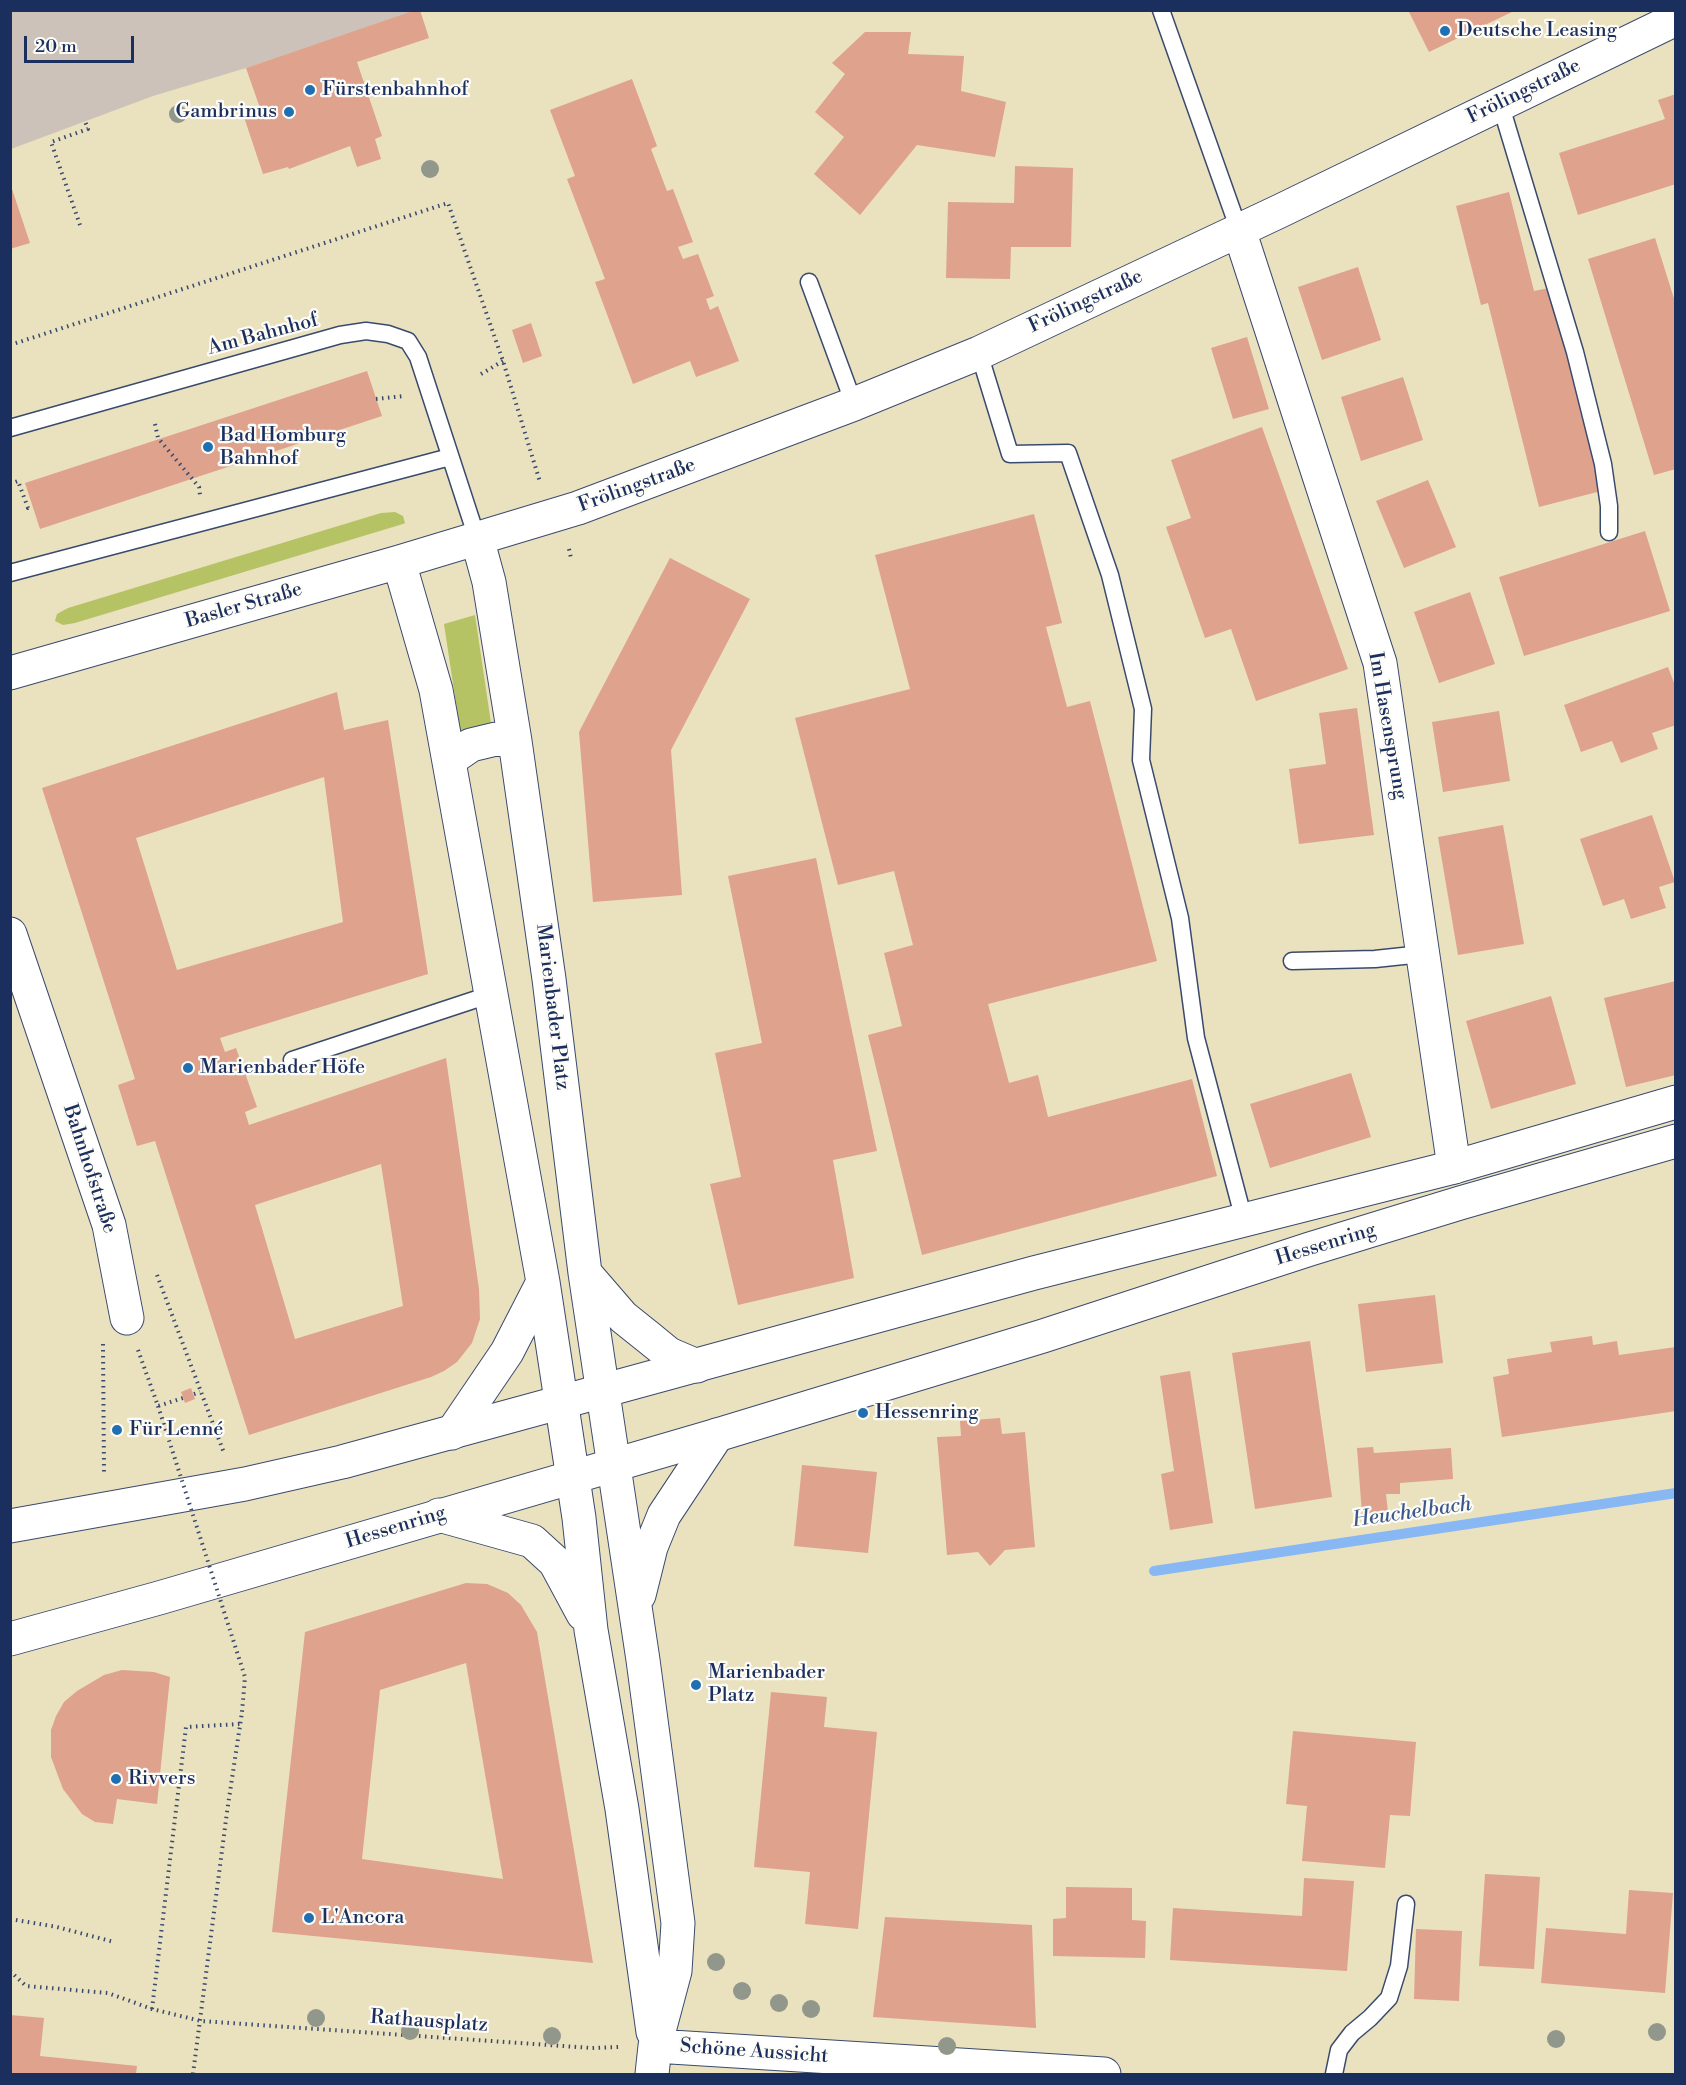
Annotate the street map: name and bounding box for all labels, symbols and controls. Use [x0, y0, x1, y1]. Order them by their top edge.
place label: Deutsche Leasing [1457, 19, 1617, 43]
scale bar [27, 24, 136, 62]
marker: Deutsche Leasing [1438, 24, 1452, 38]
text: 20 m [35, 35, 77, 58]
street label: Frölingstraße [1463, 54, 1585, 130]
place label: Fürstenbahnhof [322, 78, 468, 102]
marker: Fürstenbahnhof [303, 83, 317, 97]
place label: Gambrinus [176, 100, 277, 124]
marker: Gambrinus [282, 105, 296, 119]
street label: Frölingstraße [1025, 265, 1147, 339]
street label: Am Bahnhof [205, 309, 321, 361]
place label: Bad Homburg Bahnhof [220, 424, 346, 471]
marker: Bad Homburg Bahnhof [201, 440, 215, 454]
street label: Frölingstraße [575, 454, 699, 518]
street label: Basler Straße [183, 578, 305, 634]
street label: Im Hasensprung [1362, 650, 1412, 802]
street label: Marienbader Platz [530, 922, 574, 1092]
place label: Marienbader Höfe [200, 1056, 365, 1080]
marker: Marienbader Höfe [181, 1061, 195, 1075]
street label: Bahnhofstraße [57, 1101, 121, 1237]
street label: Hessenring [1273, 1218, 1379, 1272]
place label: Hessenring [875, 1401, 979, 1425]
marker: Hessenring [856, 1406, 870, 1420]
place label: Für Lenné [129, 1418, 223, 1442]
marker: Für Lenné [110, 1423, 124, 1437]
water label: Heuchelbach [1351, 1492, 1473, 1534]
street label: Hessenring [343, 1501, 449, 1555]
place label: Marienbader Platz [708, 1661, 825, 1708]
marker: Marienbader Platz [689, 1678, 703, 1692]
place label: Rivvers [128, 1767, 196, 1791]
marker: Rivvers [109, 1772, 123, 1786]
place label: L'Ancora [321, 1906, 404, 1930]
marker: L'Ancora [302, 1911, 316, 1925]
street label: Rathausplatz [369, 2006, 489, 2038]
street label: Schöne Aussicht [679, 2035, 829, 2069]

